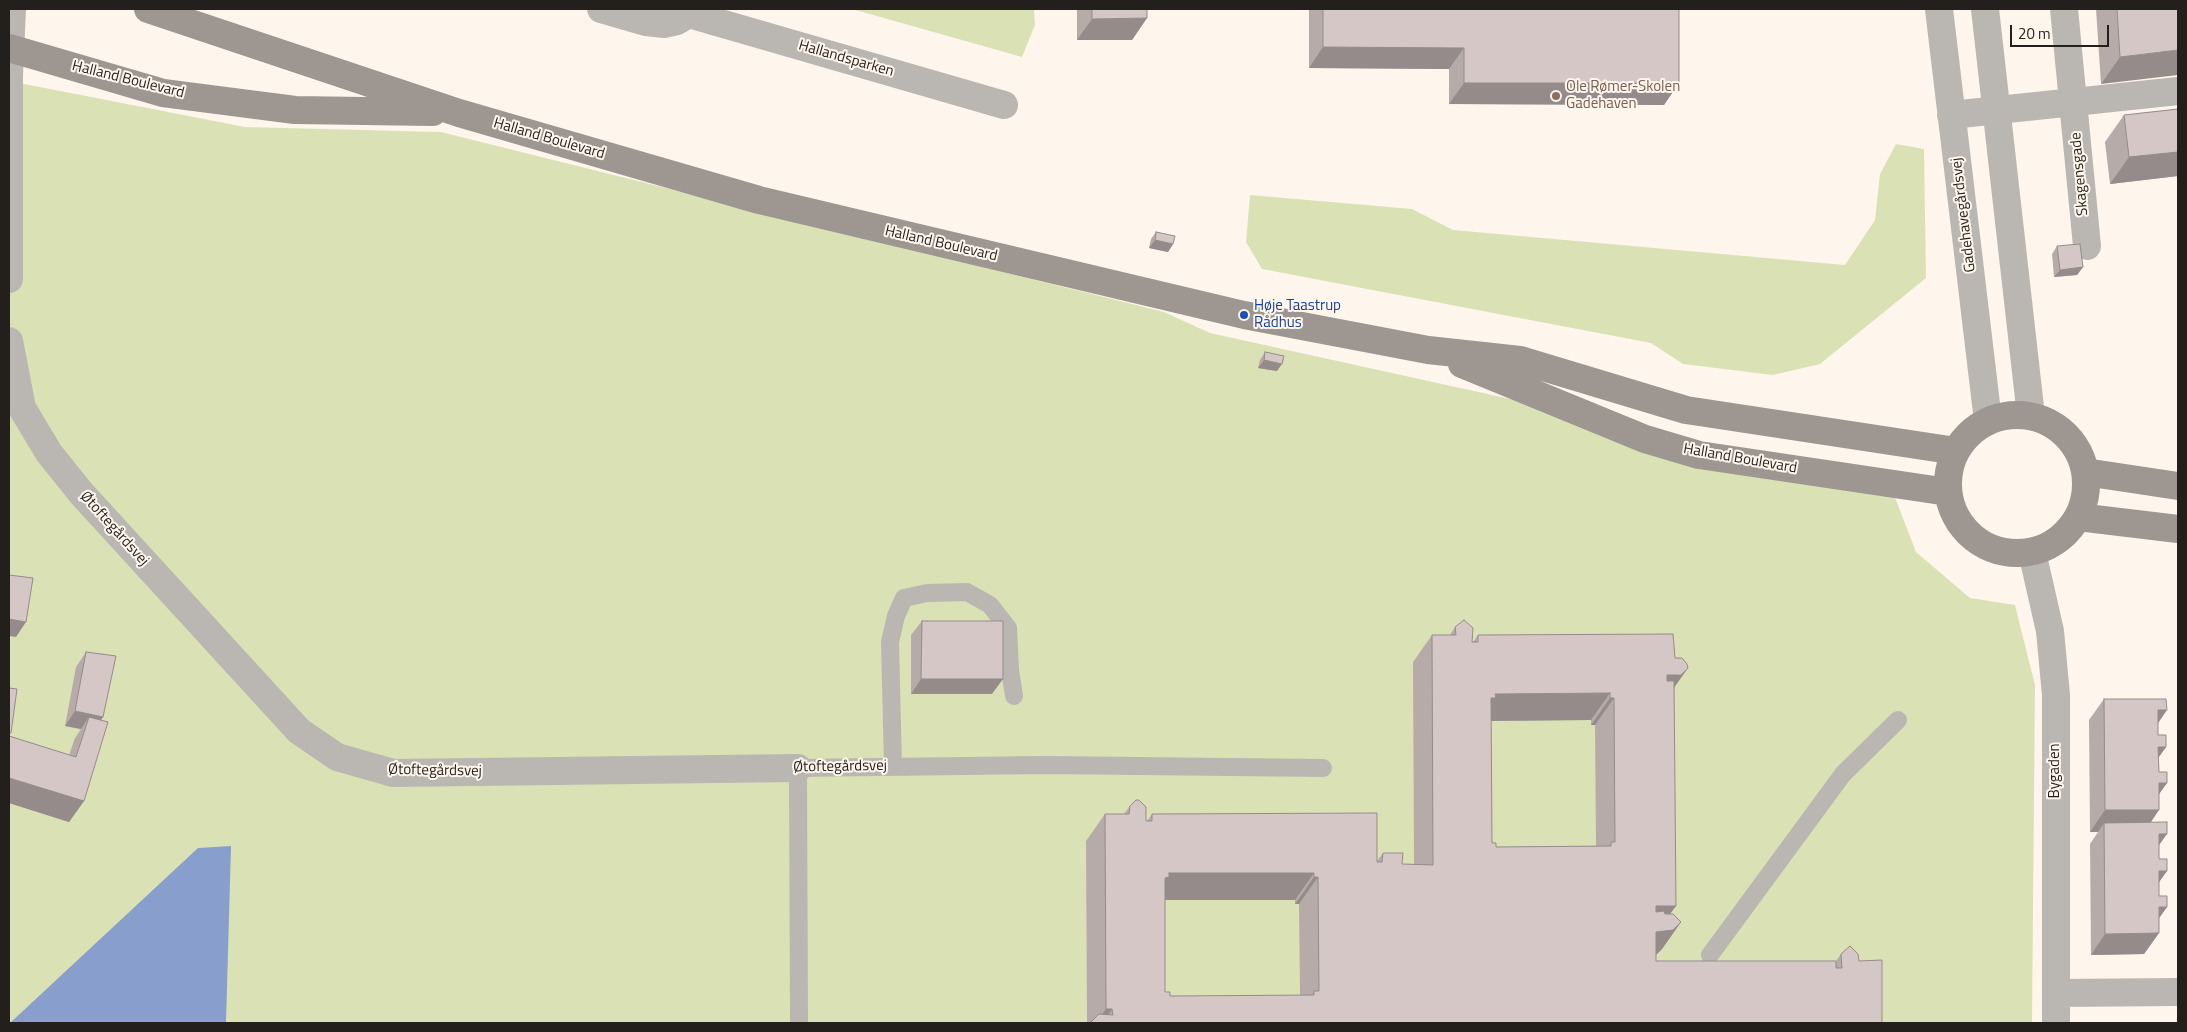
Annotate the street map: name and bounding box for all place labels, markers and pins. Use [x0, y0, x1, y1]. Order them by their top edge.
place label: Ole Rømer-Skolen Gadehaven [1566, 78, 1680, 113]
marker: Ole Rømer-Skolen Gadehaven [1550, 90, 1562, 102]
place label: Høje Taastrup Rådhus [1254, 297, 1341, 332]
marker: Høje Taastrup Rådhus [1238, 309, 1250, 321]

